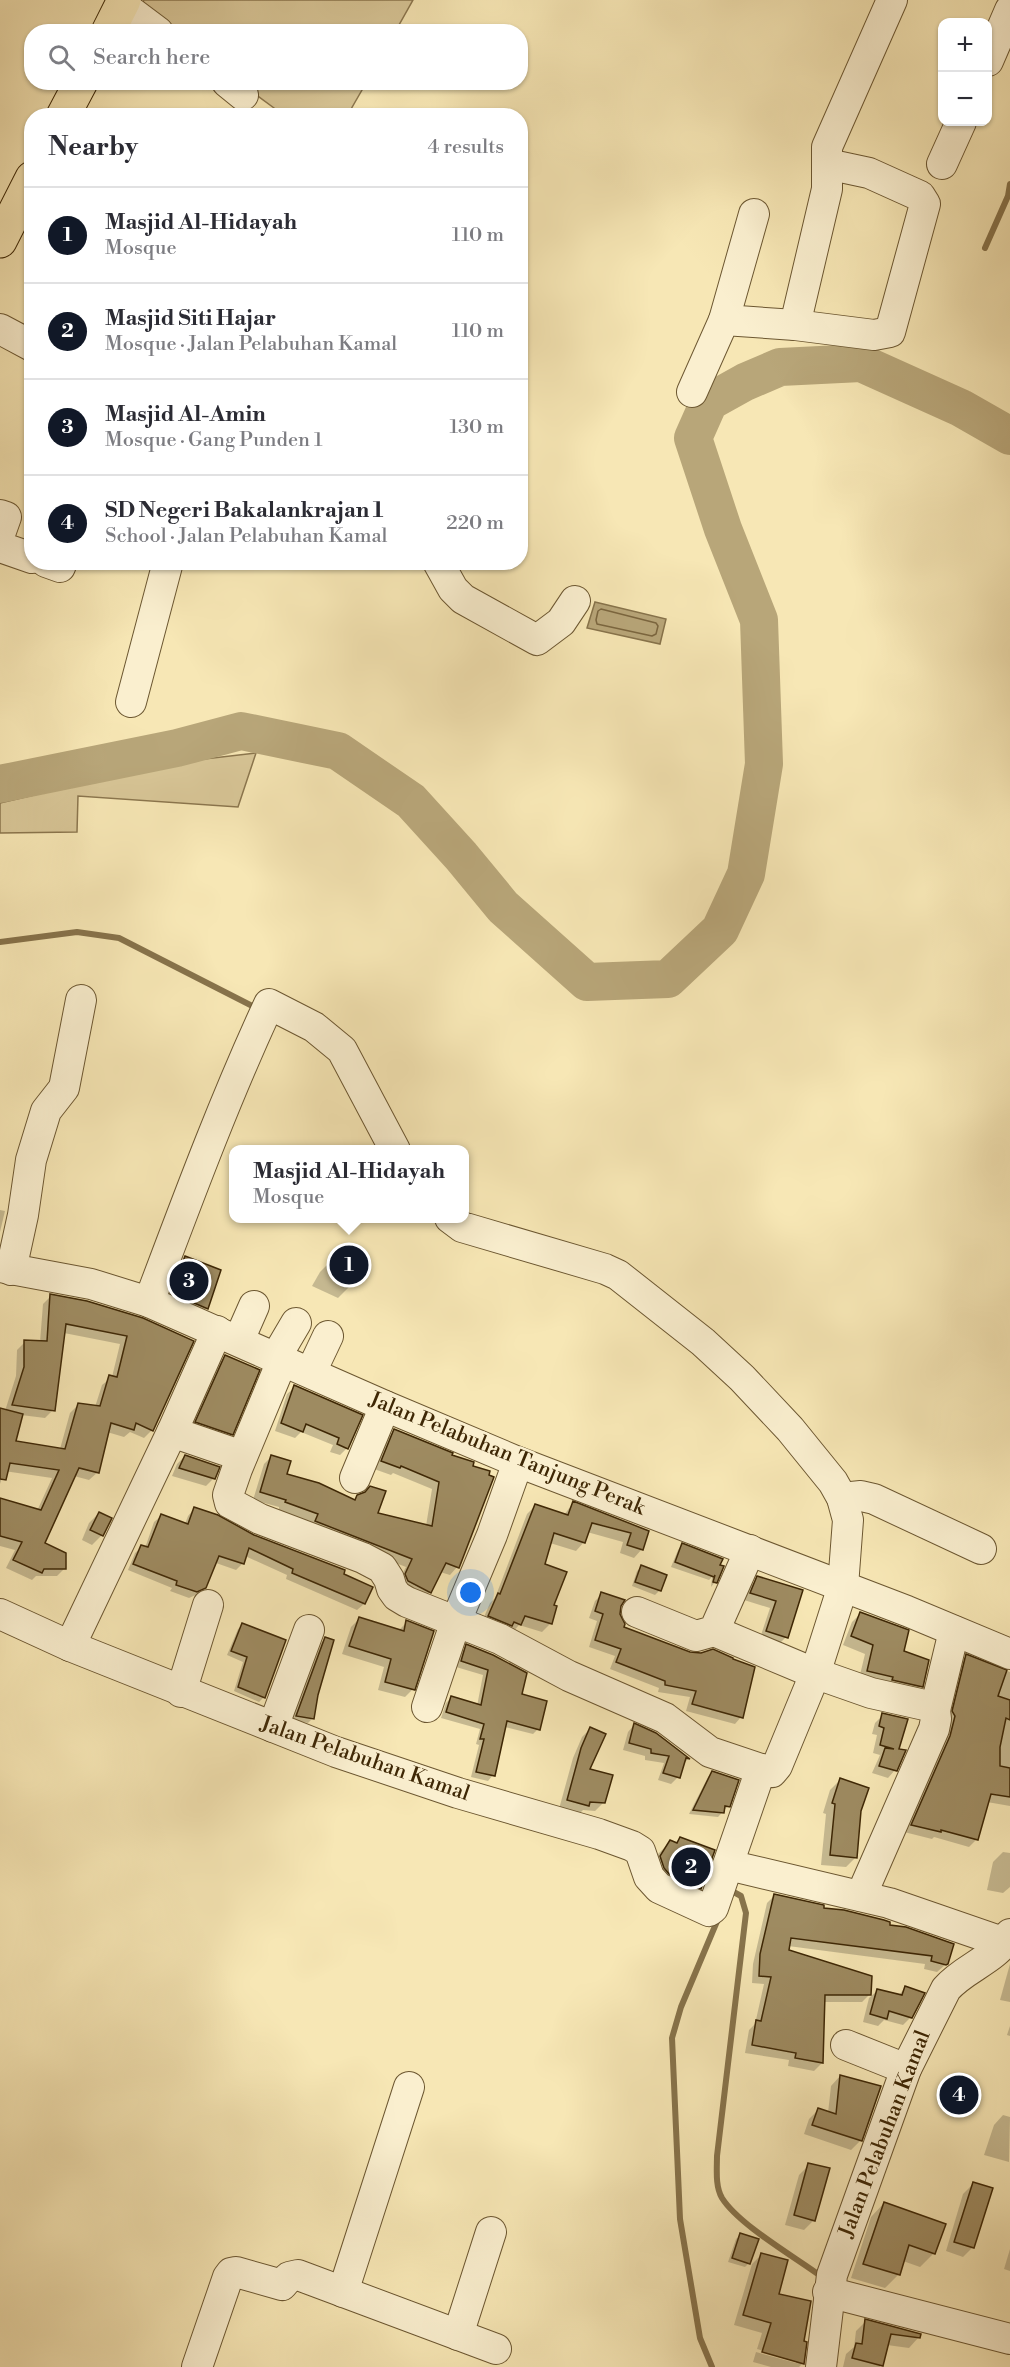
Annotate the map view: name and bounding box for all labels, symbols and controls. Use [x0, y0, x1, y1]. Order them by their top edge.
map controls [938, 18, 992, 126]
button: + [938, 18, 992, 72]
search box [24, 24, 528, 90]
icon: search [45, 41, 78, 74]
text: Search here [93, 44, 210, 71]
button: − [938, 72, 992, 126]
text: Nearby [48, 131, 138, 163]
text: 4 results [427, 135, 504, 160]
text: Masjid Al-Hidayah [105, 209, 297, 236]
text: 1 [63, 223, 72, 248]
text: 110 m [452, 223, 504, 248]
text: Mosque [105, 236, 177, 261]
text: Masjid Siti Hajar [105, 305, 276, 332]
text: 2 [61, 319, 74, 344]
text: 110 m [452, 319, 504, 344]
text: Mosque · Jalan Pelabuhan Kamal [105, 332, 397, 357]
text: Masjid Al-Amin [105, 401, 266, 428]
text: 3 [61, 415, 74, 440]
text: 130 m [449, 415, 504, 440]
text: Mosque · Gang Punden 1 [105, 428, 323, 453]
text: SD Negeri Bakalankrajan 1 [105, 497, 383, 524]
text: 4 [61, 511, 74, 536]
text: 220 m [446, 511, 504, 536]
text: School · Jalan Pelabuhan Kamal [105, 524, 387, 549]
popup [229, 1145, 469, 1223]
text: Masjid Al-Hidayah [253, 1158, 445, 1185]
text: Mosque [253, 1185, 324, 1210]
pin: 1 [330, 1242, 368, 1288]
pin: 3 [170, 1258, 208, 1304]
street label: Jalan Pelabuhan Tanjung Perak [364, 1386, 650, 1522]
your location [456, 1578, 485, 1607]
street label: Jalan Pelabuhan Kamal [256, 1711, 473, 1807]
pin: 2 [672, 1844, 710, 1890]
street label: Jalan Pelabuhan Kamal [833, 2027, 936, 2242]
pin: 4 [940, 2072, 978, 2118]

